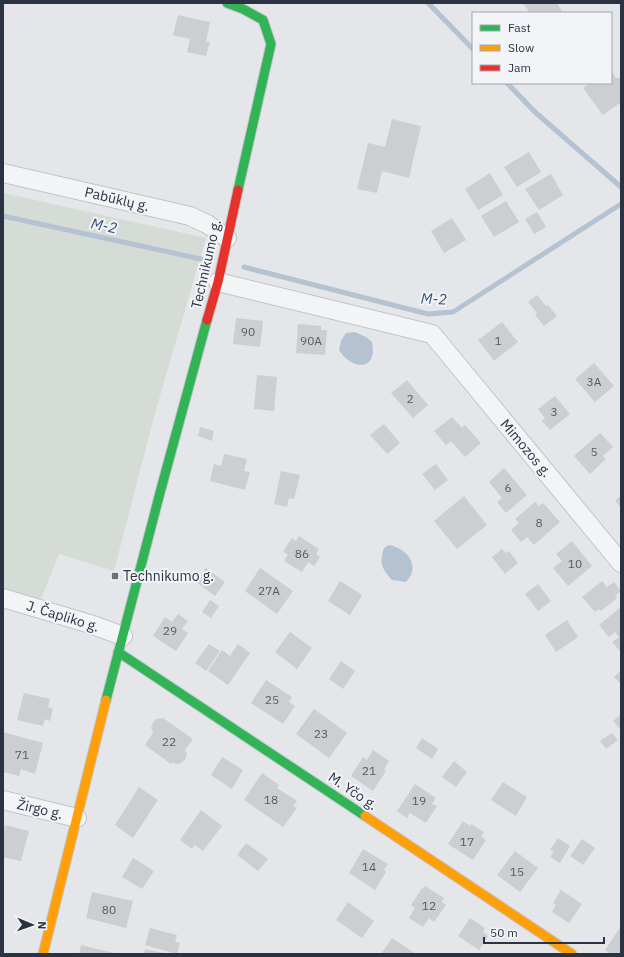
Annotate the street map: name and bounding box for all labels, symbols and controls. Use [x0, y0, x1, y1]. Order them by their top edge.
legend [472, 12, 612, 84]
text: Fast [508, 20, 531, 35]
text: Slow [508, 40, 534, 55]
text: Jam [508, 60, 531, 75]
street label: Pabūklų g. [83, 183, 151, 215]
water label: M-2 [89, 213, 119, 238]
street label: Technikumo g. [187, 218, 225, 310]
water label: M-2 [420, 289, 448, 308]
house number: 90 [241, 324, 255, 339]
house number: 90A [300, 333, 322, 348]
house number: 1 [494, 333, 502, 348]
house number: 3A [587, 374, 602, 389]
house number: 2 [406, 391, 414, 406]
house number: 3 [550, 404, 558, 419]
street label: Mimozos g. [496, 415, 556, 481]
house number: 5 [590, 444, 598, 459]
house number: 6 [504, 480, 512, 495]
house number: 8 [535, 515, 543, 530]
house number: 86 [295, 546, 309, 561]
house number: 10 [568, 556, 582, 571]
place label: Technikumo g. [123, 567, 214, 585]
marker: Technikumo g. [110, 571, 120, 581]
house number: 27A [258, 583, 280, 598]
street label: J. Čapliko g. [24, 595, 102, 636]
house number: 29 [163, 623, 177, 638]
house number: 25 [265, 692, 279, 707]
house number: 23 [314, 726, 328, 741]
house number: 22 [162, 734, 176, 749]
house number: 71 [15, 747, 29, 762]
house number: 21 [362, 763, 376, 778]
street label: M. Yčo g. [325, 768, 381, 814]
house number: 18 [264, 792, 278, 807]
house number: 19 [412, 793, 426, 808]
street label: Žirgo g. [15, 794, 65, 823]
house number: 17 [460, 834, 474, 849]
house number: 14 [362, 859, 376, 874]
house number: 15 [510, 864, 524, 879]
house number: 12 [422, 898, 436, 913]
house number: 80 [102, 902, 116, 917]
north arrow [12, 905, 52, 945]
scale bar [484, 919, 604, 945]
text: N [35, 921, 49, 930]
text: 50 m [490, 925, 518, 940]

